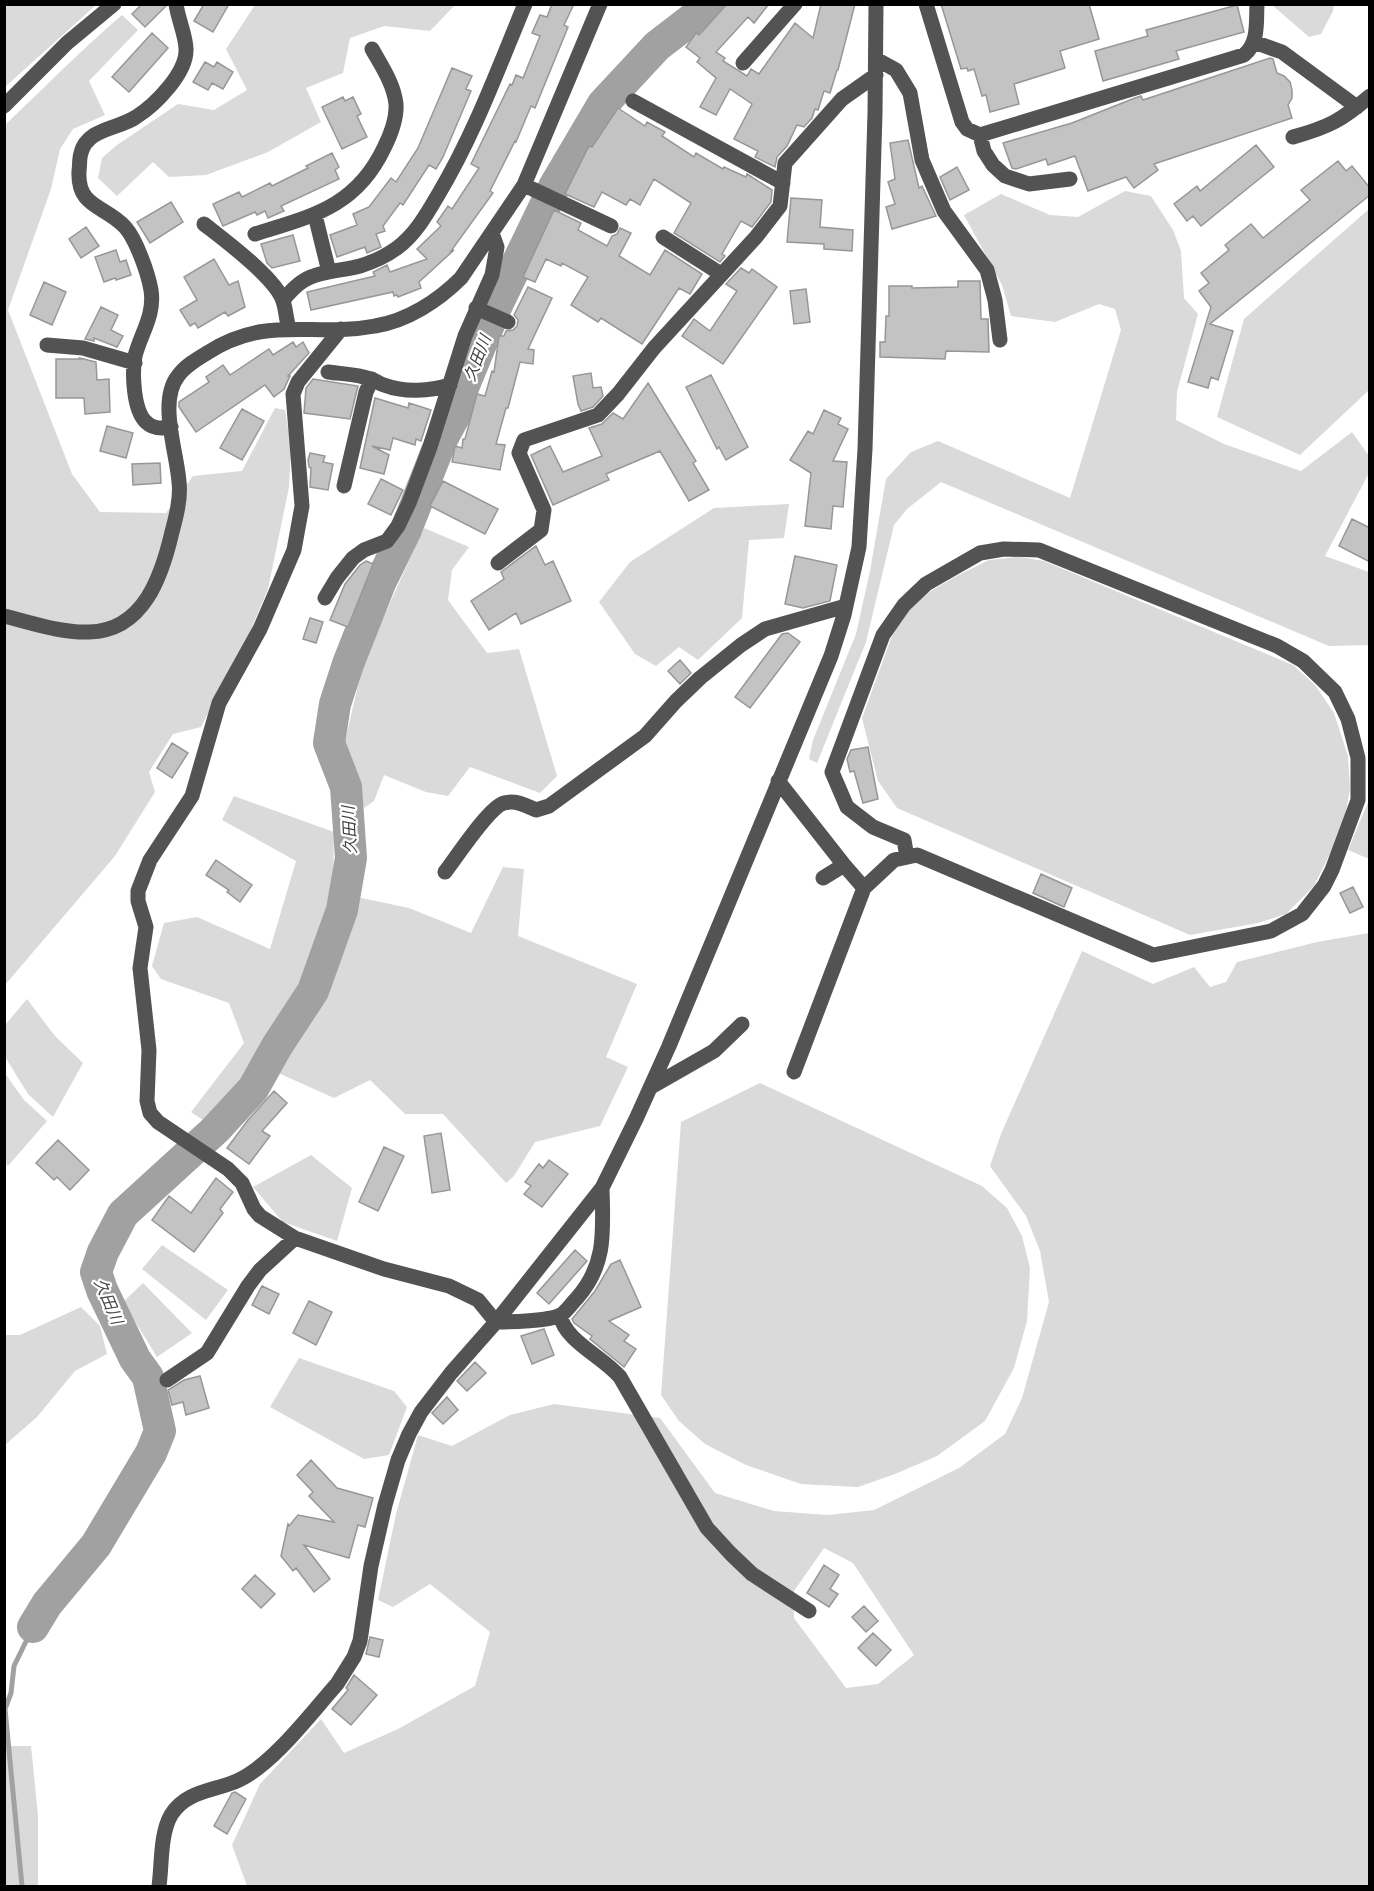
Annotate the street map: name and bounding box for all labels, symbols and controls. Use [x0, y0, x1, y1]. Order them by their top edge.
water label: 久田川 [459, 330, 496, 384]
water label: 久田川 [338, 804, 360, 854]
water label: 久田川 [90, 1275, 128, 1329]

